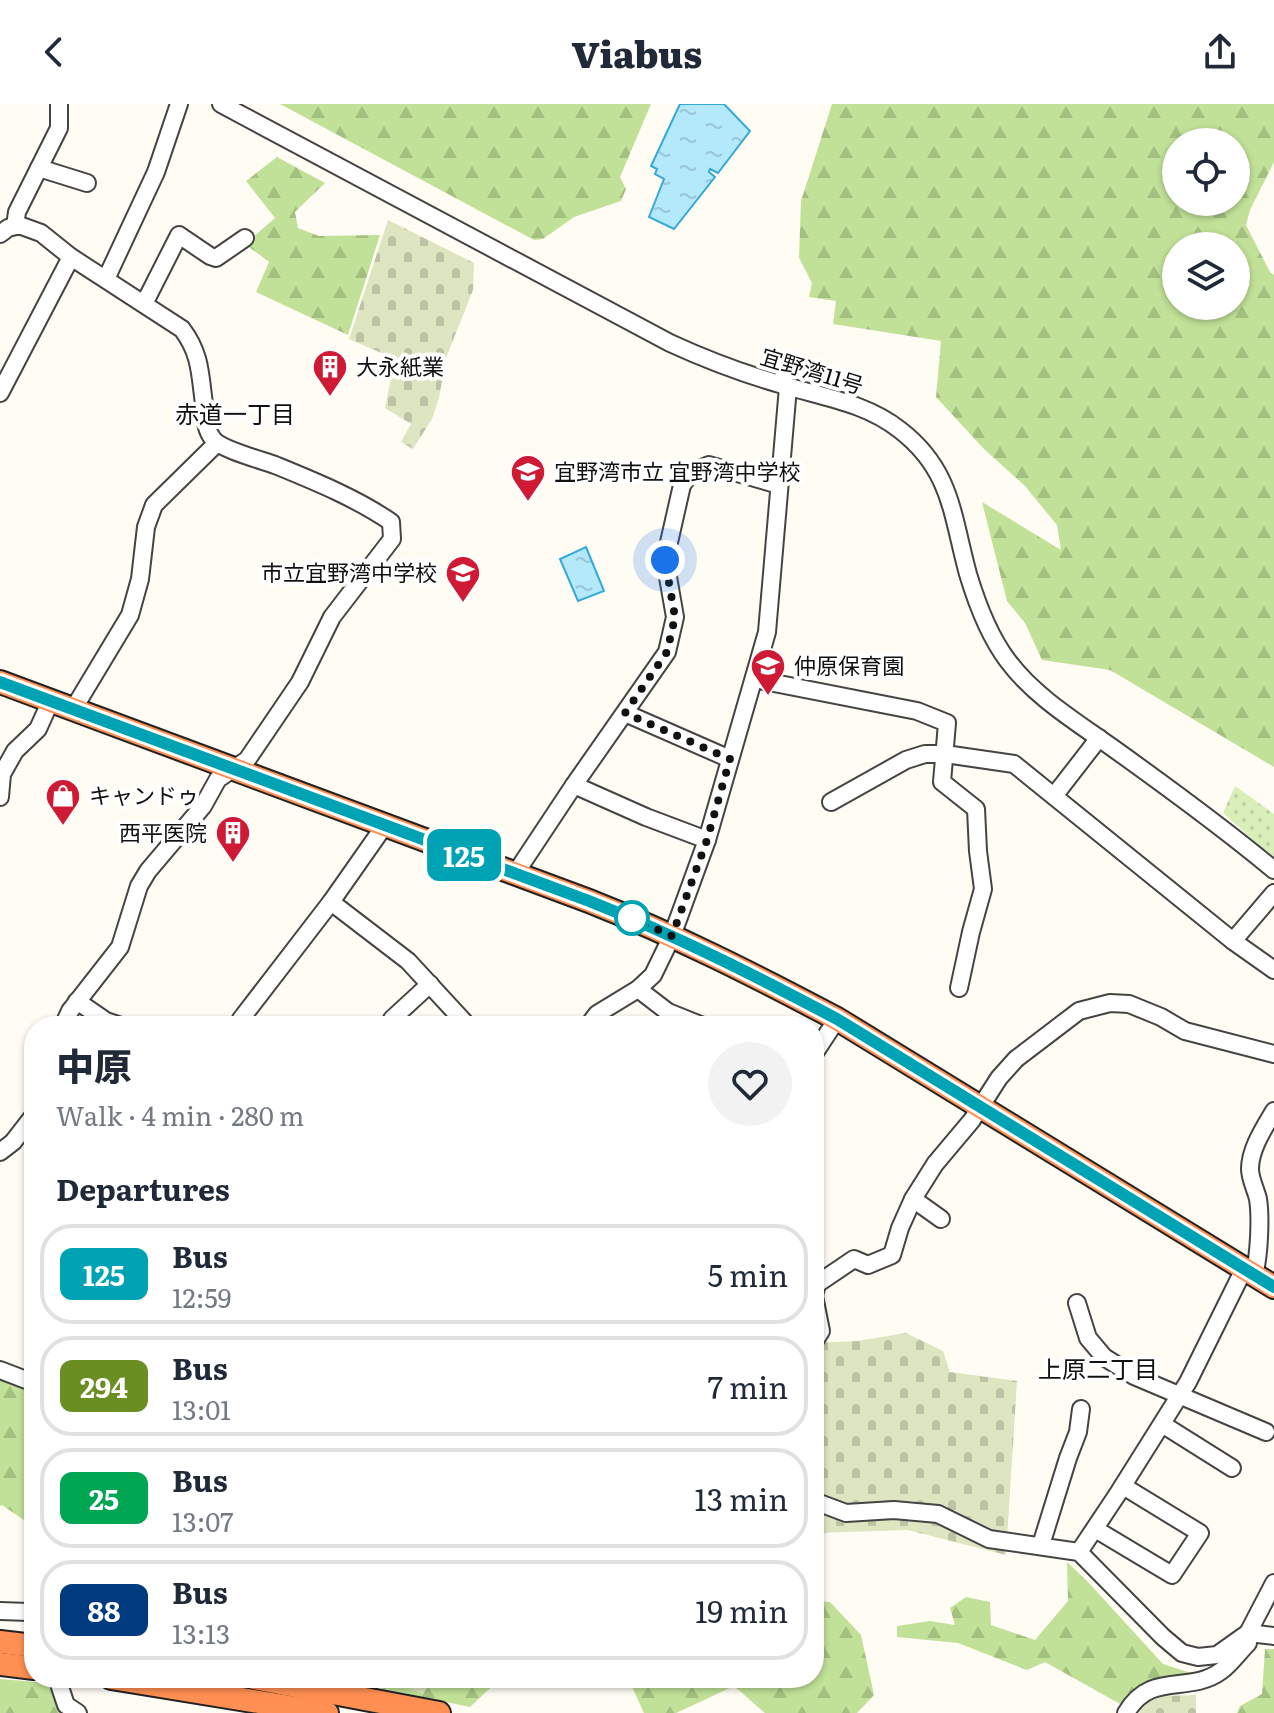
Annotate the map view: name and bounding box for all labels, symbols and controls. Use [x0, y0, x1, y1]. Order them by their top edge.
text: Viabus [572, 26, 702, 79]
icon: back [32, 30, 76, 74]
icon: share [1198, 30, 1242, 74]
map controls [1162, 128, 1250, 320]
button: locate [1162, 128, 1250, 216]
button: layers [1162, 232, 1250, 320]
street label: 宜野湾11号 [757, 338, 868, 401]
building icon: 大永紙業 [311, 348, 349, 398]
place label: 大永紙業 [356, 349, 444, 382]
district label: 赤道一丁目 [175, 395, 295, 430]
school or university icon: 宜野湾市立 宜野湾中学校 [509, 453, 547, 503]
place label: 宜野湾市立 宜野湾中学校 [554, 454, 800, 487]
your location [645, 540, 685, 580]
school or university icon: 市立宜野湾中学校 [444, 554, 482, 604]
place label: 市立宜野湾中学校 [261, 555, 437, 588]
school or university icon: 仲原保育園 [749, 647, 787, 697]
place label: 仲原保育園 [794, 648, 904, 681]
shop icon: キャンドゥ [44, 777, 82, 827]
place label: キャンドゥ [89, 778, 199, 811]
building icon: 西平医院 [214, 814, 252, 864]
place label: 西平医院 [119, 815, 207, 848]
line badge: 125 [418, 829, 510, 881]
text: 125 [443, 834, 485, 876]
unlabelled marker [615, 901, 649, 935]
text: 中原 [56, 1036, 132, 1093]
button: heart [708, 1042, 792, 1126]
text: Walk · 4 min · 280 m [56, 1095, 304, 1134]
text: Departures [56, 1166, 230, 1210]
text: Bus [172, 1233, 228, 1277]
text: 5 min [708, 1252, 788, 1296]
text: 125 [83, 1253, 125, 1295]
text: 12:59 [172, 1277, 231, 1316]
text: Bus [172, 1345, 228, 1389]
district label: 上原二丁目 [1038, 1350, 1158, 1385]
text: 7 min [708, 1364, 788, 1408]
text: 294 [80, 1365, 128, 1407]
text: 13:01 [172, 1389, 231, 1428]
text: Bus [172, 1457, 228, 1501]
text: 13 min [695, 1476, 788, 1520]
text: 25 [89, 1477, 119, 1519]
text: 13:07 [172, 1501, 234, 1540]
text: Bus [172, 1569, 228, 1613]
text: 19 min [695, 1588, 788, 1632]
text: 88 [88, 1589, 120, 1631]
text: 13:13 [172, 1613, 230, 1652]

